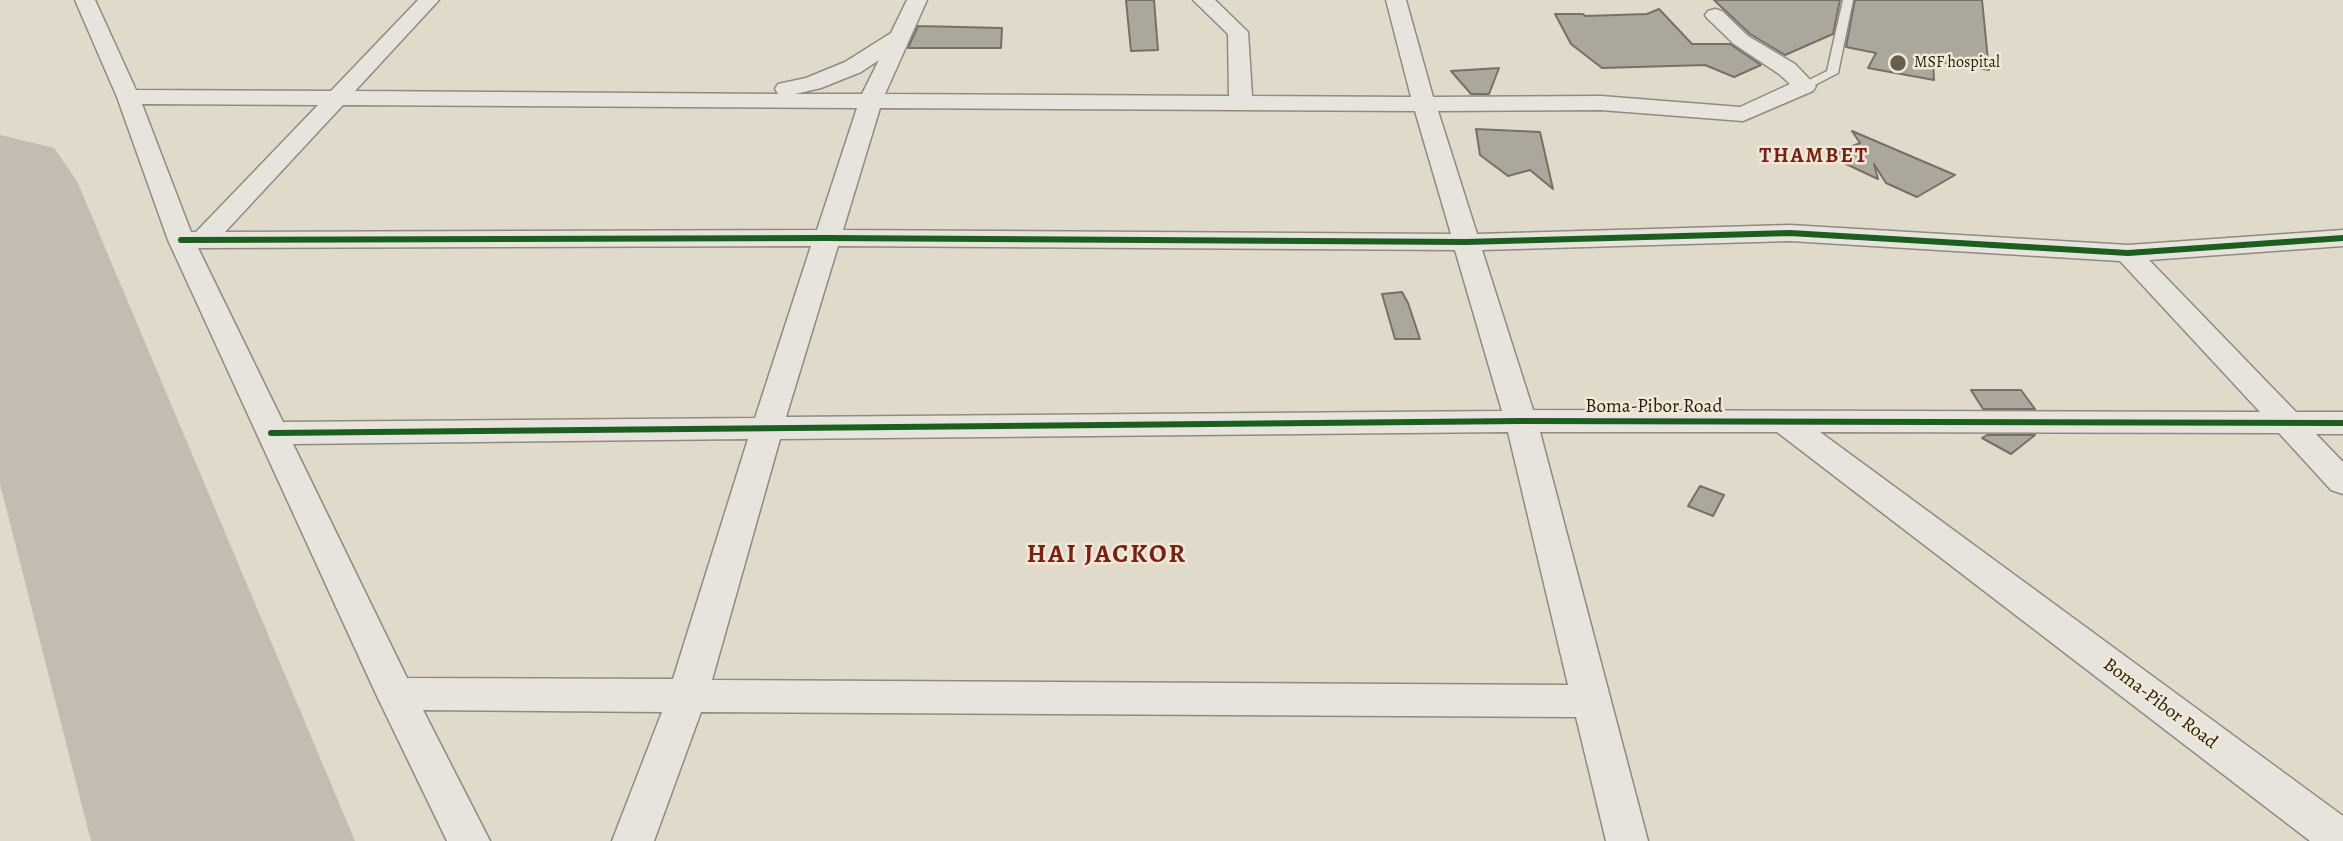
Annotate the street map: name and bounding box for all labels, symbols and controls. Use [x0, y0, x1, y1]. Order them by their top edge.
marker: MSF hospital [1888, 53, 1908, 73]
place label: MSF hospital [1914, 53, 2000, 73]
district label: THAMBET [1760, 144, 1868, 170]
street label: Boma-Pibor Road [1585, 396, 1723, 418]
district label: HAI JACKOR [1028, 540, 1186, 572]
street label: Boma-Pibor Road [2098, 654, 2222, 754]

